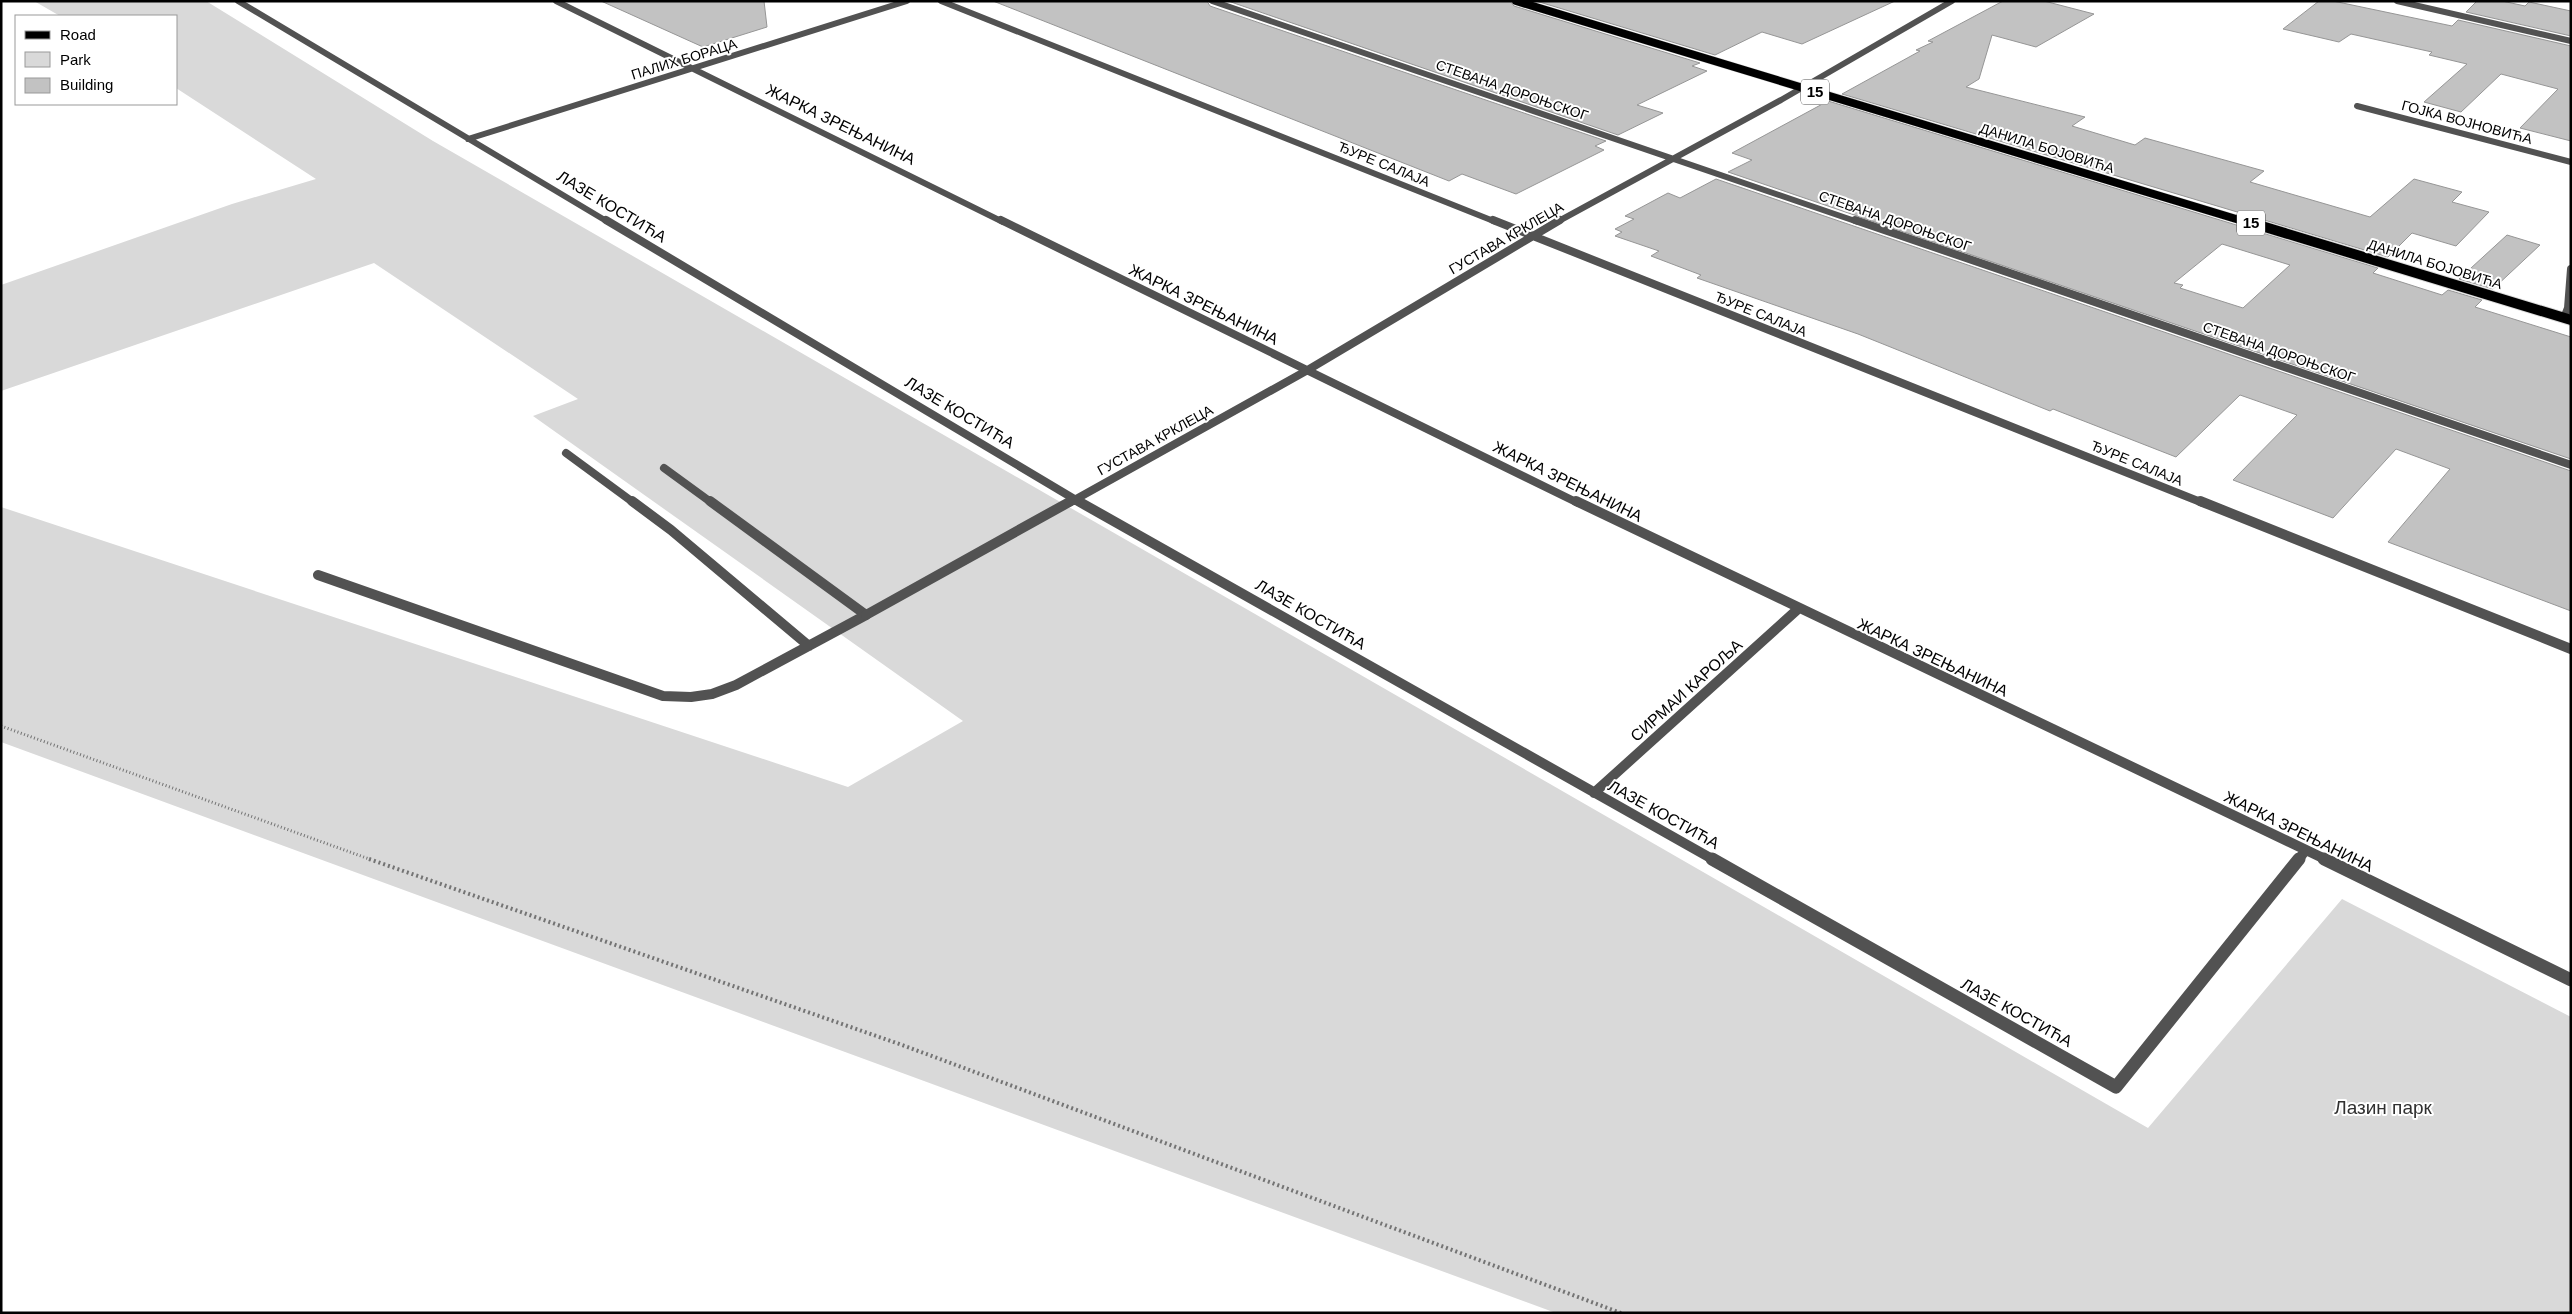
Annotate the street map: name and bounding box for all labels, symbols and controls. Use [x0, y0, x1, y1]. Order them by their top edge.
legend [15, 15, 178, 105]
text: Road [60, 26, 96, 43]
street label: ПАЛИХ БОРАЦА [629, 35, 739, 83]
text: Park [60, 51, 91, 68]
street label: СТЕВАНА ДОРОЊСКОГ [1434, 56, 1591, 124]
text: Building [60, 76, 113, 93]
road number: 15 [1801, 80, 1829, 104]
street label: ЖАРКА ЗРЕЊАНИНА [763, 81, 918, 168]
street label: ГОЈКА ВОЈНОВИЋА [2400, 97, 2535, 147]
street label: ДАНИЛА БОЈОВИЋА [1978, 120, 2117, 176]
street label: ЂУРЕ САЛАЈА [1336, 138, 1433, 190]
street label: ЛАЗЕ КОСТИЋА [554, 167, 670, 246]
street label: СТЕВАНА ДОРОЊСКОГ [1817, 187, 1974, 255]
street label: ГУСТАВА КРКЛЕЦА [1446, 198, 1567, 277]
road number: 15 [2237, 210, 2265, 236]
street label: ДАНИЛА БОЈОВИЋА [2366, 236, 2505, 292]
street label: ЖАРКА ЗРЕЊАНИНА [1126, 261, 1281, 348]
street label: ЂУРЕ САЛАЈА [1713, 288, 1810, 340]
street label: СТЕВАНА ДОРОЊСКОГ [2201, 318, 2358, 386]
street label: ЛАЗЕ КОСТИЋА [902, 373, 1018, 452]
street label: ГУСТАВА КРКЛЕЦА [1094, 401, 1216, 478]
street label: ЂУРЕ САЛАЈА [2089, 437, 2186, 489]
street label: ЖАРКА ЗРЕЊАНИНА [1490, 438, 1645, 525]
street label: ЛАЗЕ КОСТИЋА [1253, 576, 1369, 653]
street label: ЖАРКА ЗРЕЊАНИНА [1855, 615, 2011, 700]
street label: СИРМАИ КАРОЉА [1627, 636, 1746, 745]
street label: ЛАЗЕ КОСТИЋА [1605, 777, 1722, 852]
street label: ЖАРКА ЗРЕЊАНИНА [2221, 788, 2376, 875]
street label: ЛАЗЕ КОСТИЋА [1958, 975, 2075, 1050]
park label: Лазин парк [2334, 1097, 2433, 1118]

